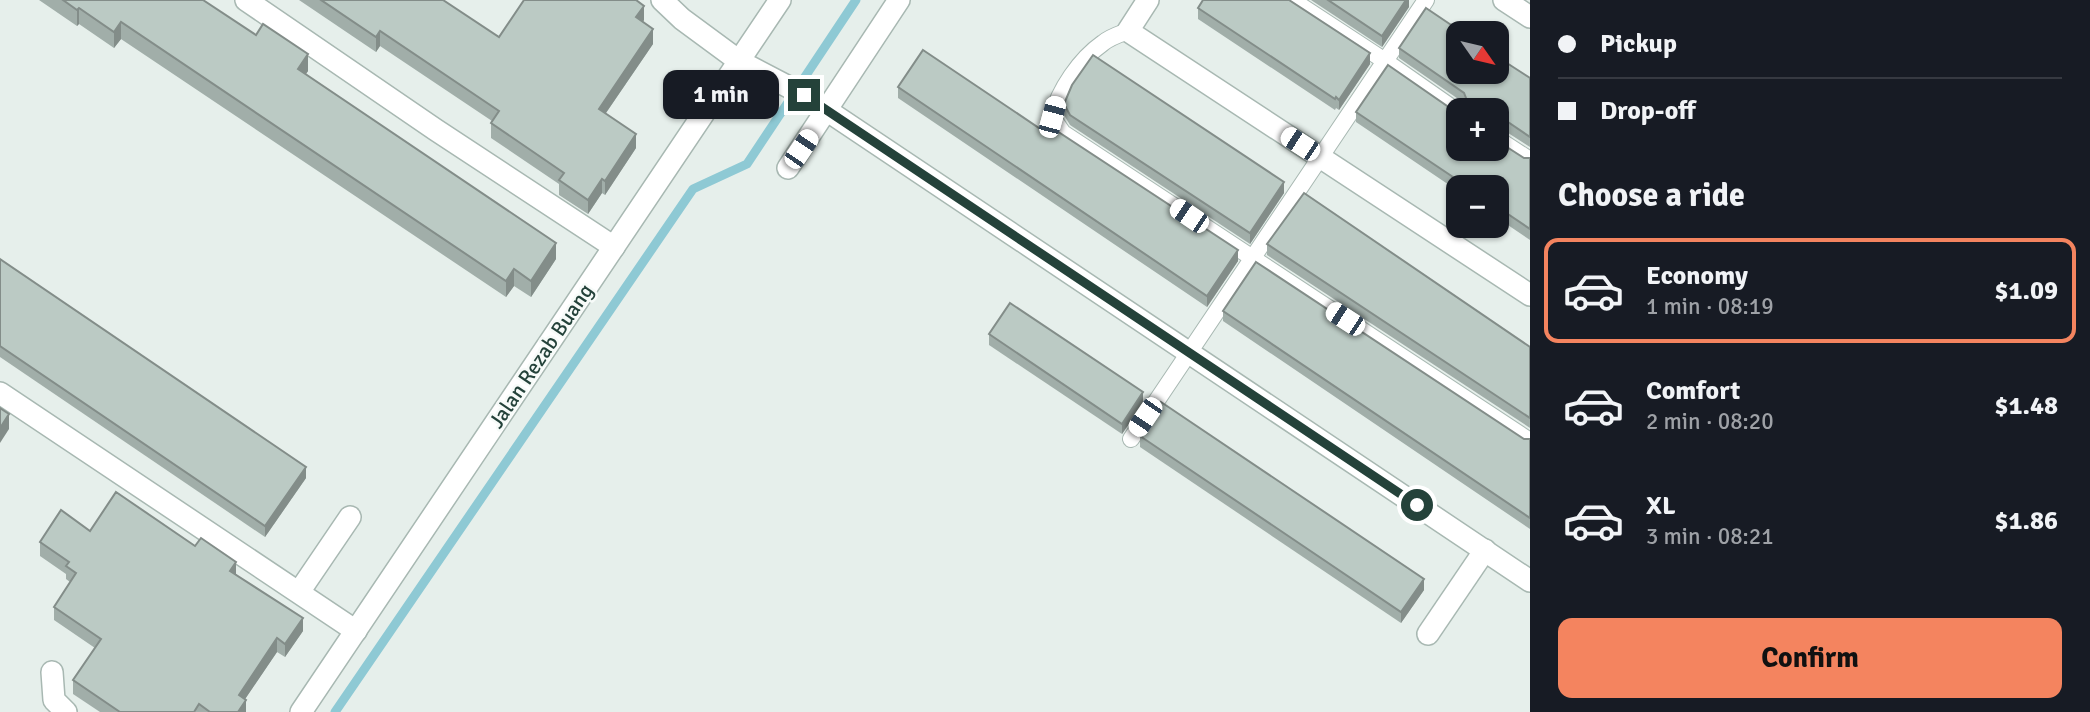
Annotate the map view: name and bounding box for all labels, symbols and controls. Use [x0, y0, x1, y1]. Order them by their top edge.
north arrow [1446, 21, 1508, 84]
map controls [1446, 21, 1509, 238]
text: Pickup [1600, 28, 1677, 60]
callout: 1 min [664, 70, 780, 119]
route end [788, 79, 820, 111]
text: 1 min [693, 80, 749, 109]
car [1037, 94, 1068, 140]
text: Drop-off [1600, 95, 1696, 127]
button: + [1446, 98, 1509, 161]
car [1277, 124, 1324, 164]
car [781, 126, 822, 172]
button: − [1446, 175, 1509, 238]
text: Choose a ride [1558, 176, 1745, 215]
car [1166, 196, 1213, 236]
icon: car [1562, 259, 1625, 322]
text: Economy [1646, 260, 1748, 292]
text: $1.09 [1994, 275, 2058, 307]
street label: Jalan Rezab Buang [483, 279, 599, 433]
text: 1 min · 08:19 [1646, 292, 1774, 321]
car [1322, 299, 1369, 339]
icon: car [1562, 374, 1625, 437]
text: Comfort [1646, 375, 1740, 407]
text: $1.48 [1994, 390, 2058, 422]
car [1125, 394, 1166, 440]
text: 2 min · 08:20 [1646, 407, 1774, 436]
route start [1401, 489, 1433, 521]
icon: car [1562, 489, 1625, 552]
text: XL [1646, 490, 1676, 522]
text: $1.86 [1994, 505, 2058, 537]
text: 3 min · 08:21 [1646, 522, 1774, 551]
button: Confirm [1558, 618, 2062, 698]

